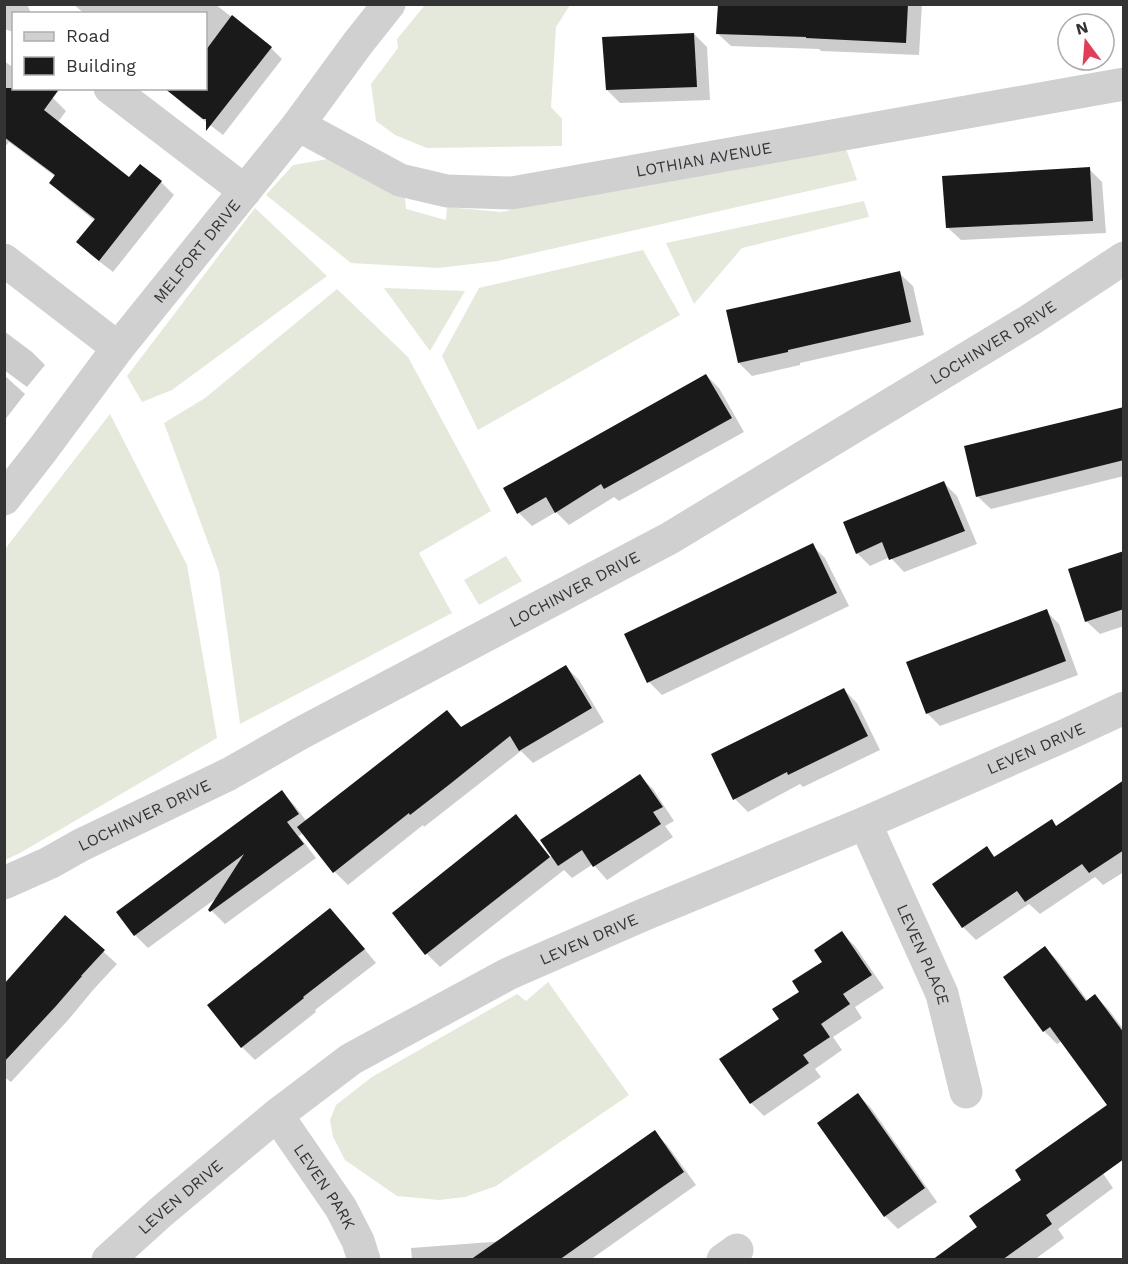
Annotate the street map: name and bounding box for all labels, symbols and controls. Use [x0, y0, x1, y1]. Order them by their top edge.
legend [12, 12, 207, 90]
north arrow [1056, 12, 1116, 72]
text: N [1074, 17, 1090, 39]
text: Road [66, 25, 110, 46]
text: Building [66, 55, 136, 76]
street label: LOTHIAN AVENUE [634, 137, 773, 180]
street label: MELFORT DRIVE [149, 195, 244, 307]
street label: LOCHINVER DRIVE [926, 296, 1060, 388]
street label: LOCHINVER DRIVE [506, 546, 643, 631]
street label: LEVEN DRIVE [984, 718, 1088, 778]
street label: LOCHINVER DRIVE [75, 775, 213, 855]
street label: LEVEN PLACE [893, 901, 954, 1007]
street label: LEVEN DRIVE [537, 909, 641, 969]
street label: LEVEN PARK [290, 1140, 360, 1233]
street label: LEVEN DRIVE [134, 1155, 226, 1238]

